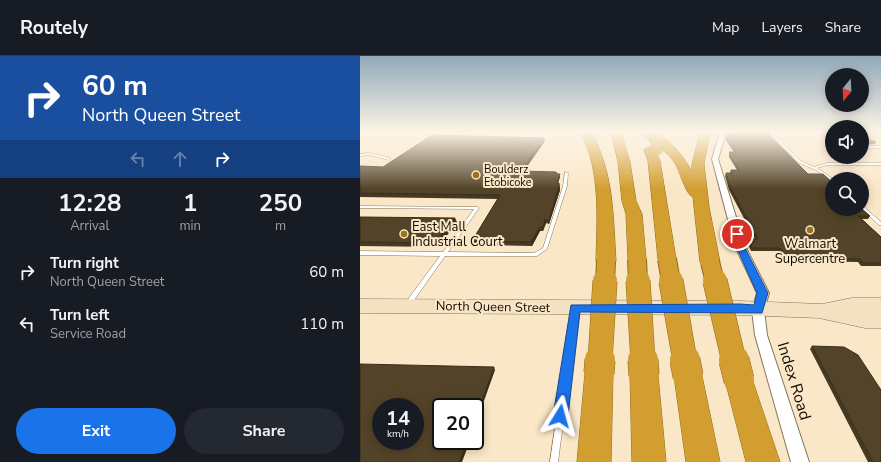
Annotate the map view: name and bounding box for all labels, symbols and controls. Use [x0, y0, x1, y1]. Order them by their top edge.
text: Routely [20, 15, 88, 41]
text: Map [712, 18, 739, 37]
text: Layers [761, 18, 803, 37]
text: Share [825, 18, 861, 37]
text: 60 m [82, 67, 148, 105]
north arrow [825, 68, 869, 112]
map controls [825, 68, 869, 216]
icon: right [16, 72, 68, 124]
text: North Queen Street [82, 103, 240, 127]
button: sound [825, 120, 869, 164]
icon: left [127, 148, 149, 170]
icon: ahead [169, 148, 191, 170]
icon: right [211, 148, 233, 170]
place label: Boulderz Etobicoke [484, 162, 532, 190]
marker: Boulderz Etobicoke [471, 170, 481, 180]
button: search [825, 172, 869, 216]
text: 12:28 [58, 187, 121, 219]
text: 1 [183, 187, 197, 219]
text: 250 [259, 187, 302, 219]
text: Arrival [70, 217, 109, 235]
text: min [179, 217, 201, 235]
text: m [275, 217, 286, 235]
pin [720, 217, 754, 251]
place label: East Mall Industrial Court [412, 218, 503, 251]
icon: arrive [726, 223, 748, 245]
marker: Walmart Supercentre [805, 225, 815, 235]
marker: East Mall Industrial Court [399, 229, 409, 239]
place label: Walmart Supercentre [775, 235, 845, 268]
text: Turn right [50, 253, 119, 273]
icon: right [16, 261, 38, 283]
text: 60 m [309, 262, 344, 282]
text: North Queen Street [50, 273, 164, 291]
street label: North Queen Street [436, 297, 551, 317]
text: Turn left [50, 305, 109, 325]
icon: left [16, 313, 38, 335]
text: 110 m [300, 314, 344, 334]
text: Service Road [50, 325, 126, 343]
street label: Index Road [772, 339, 816, 423]
position arrow [539, 395, 581, 437]
speed limit sign: 20 [432, 398, 484, 450]
text: 14 [386, 405, 410, 432]
button: Exit [16, 408, 176, 454]
button: Share [184, 408, 344, 454]
text: km/h [387, 427, 409, 441]

